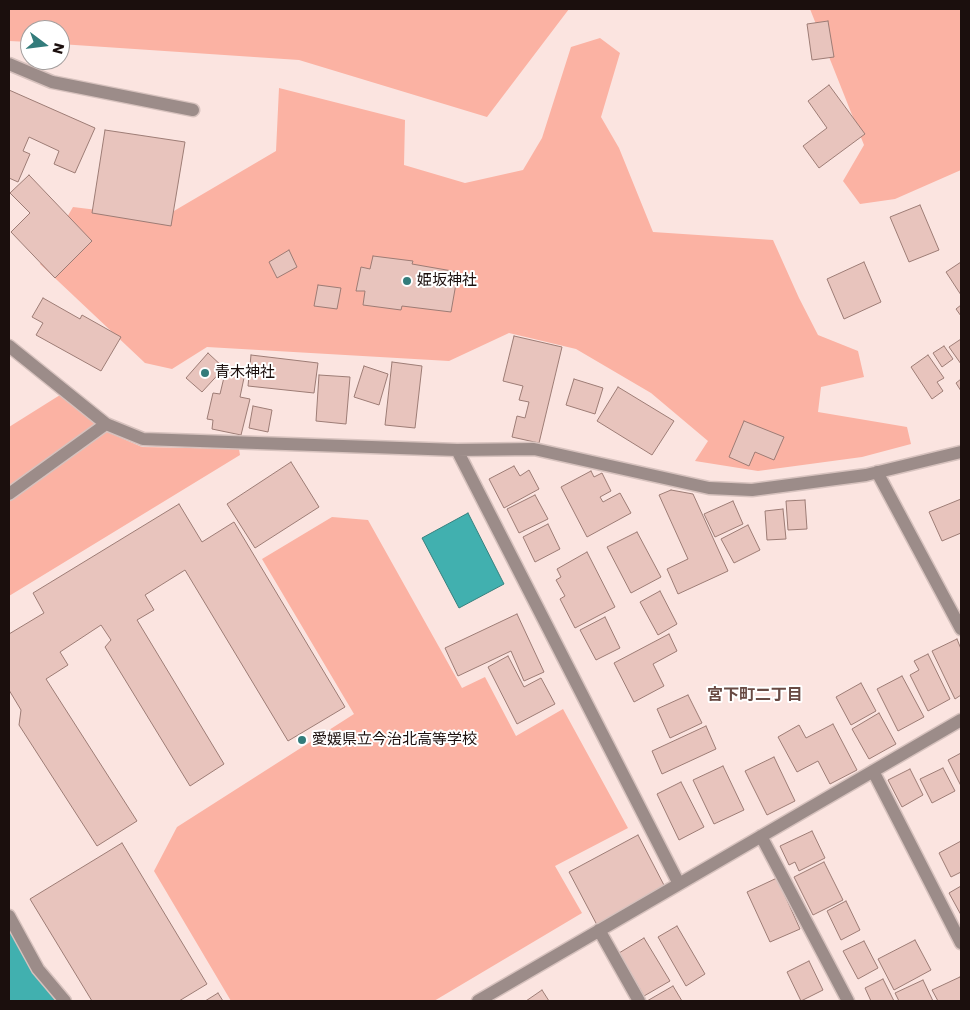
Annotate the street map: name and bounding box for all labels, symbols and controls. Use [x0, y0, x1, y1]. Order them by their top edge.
north arrow [20, 20, 70, 70]
text: N [48, 41, 70, 56]
place label: 姫坂神社 [417, 272, 477, 290]
marker: 姫坂神社 [401, 275, 413, 287]
place label: 青木神社 [215, 364, 275, 382]
marker: 青木神社 [199, 367, 211, 379]
district label: 宮下町二丁目 [707, 686, 803, 706]
place label: 愛媛県立今治北高等学校 [312, 731, 477, 749]
marker: 愛媛県立今治北高等学校 [296, 734, 308, 746]

